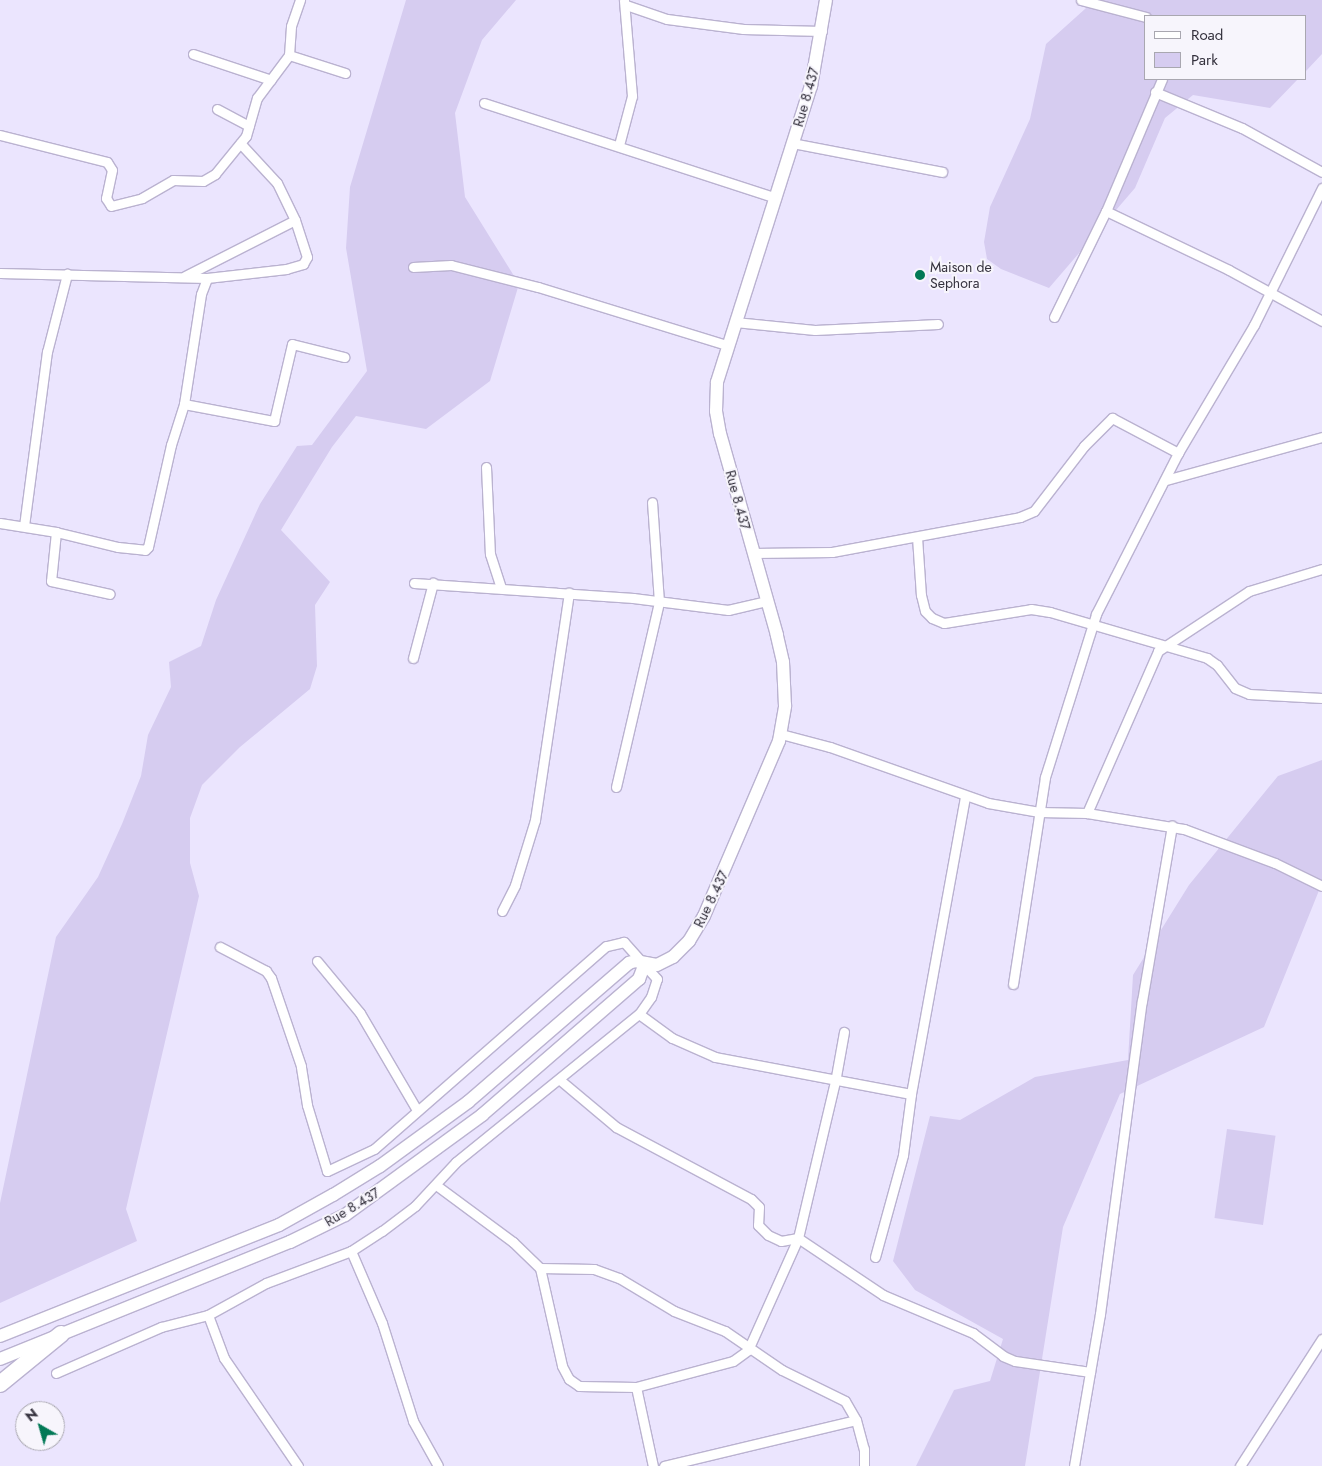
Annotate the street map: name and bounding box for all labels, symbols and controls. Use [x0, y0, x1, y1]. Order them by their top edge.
legend [1144, 15, 1307, 80]
text: Road [1191, 24, 1223, 46]
text: Park [1191, 49, 1218, 71]
street label: Rue 8.437 [789, 65, 823, 129]
place label: Maison de Sephora [930, 259, 992, 292]
marker: Maison de Sephora [914, 269, 926, 281]
street label: Rue 8.437 [722, 468, 754, 532]
street label: Rue 8.437 [690, 868, 732, 930]
street label: Rue 8.437 [321, 1184, 383, 1230]
north arrow [15, 1401, 65, 1451]
text: N [21, 1404, 42, 1426]

